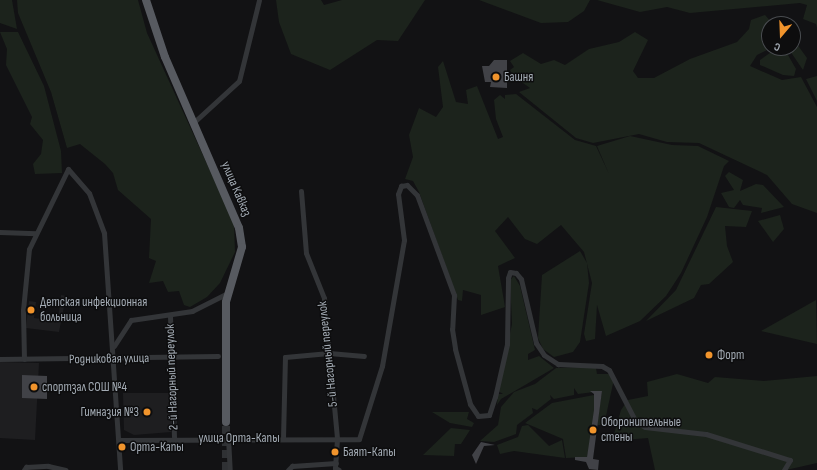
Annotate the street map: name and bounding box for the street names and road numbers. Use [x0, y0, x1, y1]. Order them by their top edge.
street label: улица Кавказ [217, 159, 255, 219]
street label: 5-й Нагорный переулок [315, 300, 341, 408]
street label: 2-й Нагорный переулок [162, 324, 182, 430]
street label: Родниковая улица [69, 351, 149, 367]
street label: улица Орта-Капы [198, 430, 280, 446]

